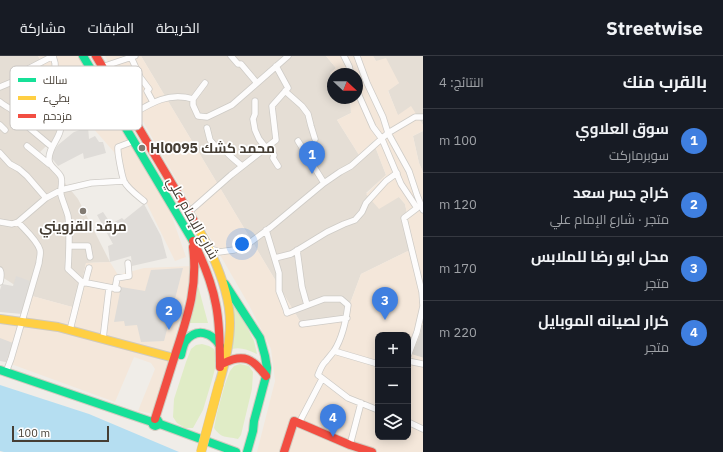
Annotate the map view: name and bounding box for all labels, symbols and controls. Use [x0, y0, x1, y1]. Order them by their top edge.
text: Streetwise [606, 16, 703, 40]
text: مشاركة [20, 19, 66, 37]
text: الطبقات [88, 19, 134, 37]
text: الخريطة [156, 19, 200, 37]
legend [10, 66, 142, 130]
north arrow [327, 68, 363, 104]
text: بالقرب منك [623, 71, 707, 93]
text: سالك [43, 73, 67, 87]
text: النتائج: 4 [439, 74, 484, 91]
text: بطيء [43, 91, 70, 107]
text: مزدحم [43, 109, 72, 124]
text: سوق العلاوي [576, 119, 669, 138]
text: 100 m [439, 132, 477, 149]
text: 1 [690, 132, 698, 149]
place label: Hl0095 محمد كشك [150, 139, 275, 157]
pin: 1 [299, 141, 325, 174]
marker: Hl0095 محمد كشك [137, 143, 147, 153]
text: سوبرماركت [609, 147, 669, 164]
street label: شارع الإمام علي [160, 174, 223, 264]
text: كراج جسر سعد [573, 183, 669, 202]
text: 120 m [439, 196, 477, 213]
text: 2 [690, 196, 698, 213]
marker: مرقد القزويني [78, 206, 88, 216]
text: متجر · شارع الإمام علي [550, 211, 669, 228]
place label: مرقد القزويني [39, 217, 127, 238]
your location [232, 234, 252, 254]
text: محل ابو رضا للملابس [531, 247, 669, 266]
text: 170 m [439, 260, 477, 277]
text: 3 [690, 260, 698, 277]
text: متجر [645, 275, 669, 292]
pin: 3 [372, 287, 398, 320]
pin: 2 [156, 297, 182, 330]
text: كرار لصيانه الموبايل [538, 311, 669, 330]
text: 220 m [439, 324, 477, 341]
text: 4 [690, 324, 698, 341]
map controls [375, 332, 411, 440]
button: + [375, 332, 411, 368]
text: متجر [645, 339, 669, 356]
button: − [375, 368, 411, 404]
pin: 4 [320, 404, 346, 437]
button: layers [375, 404, 411, 440]
scale bar [12, 424, 109, 443]
text: 100 m [18, 426, 50, 440]

